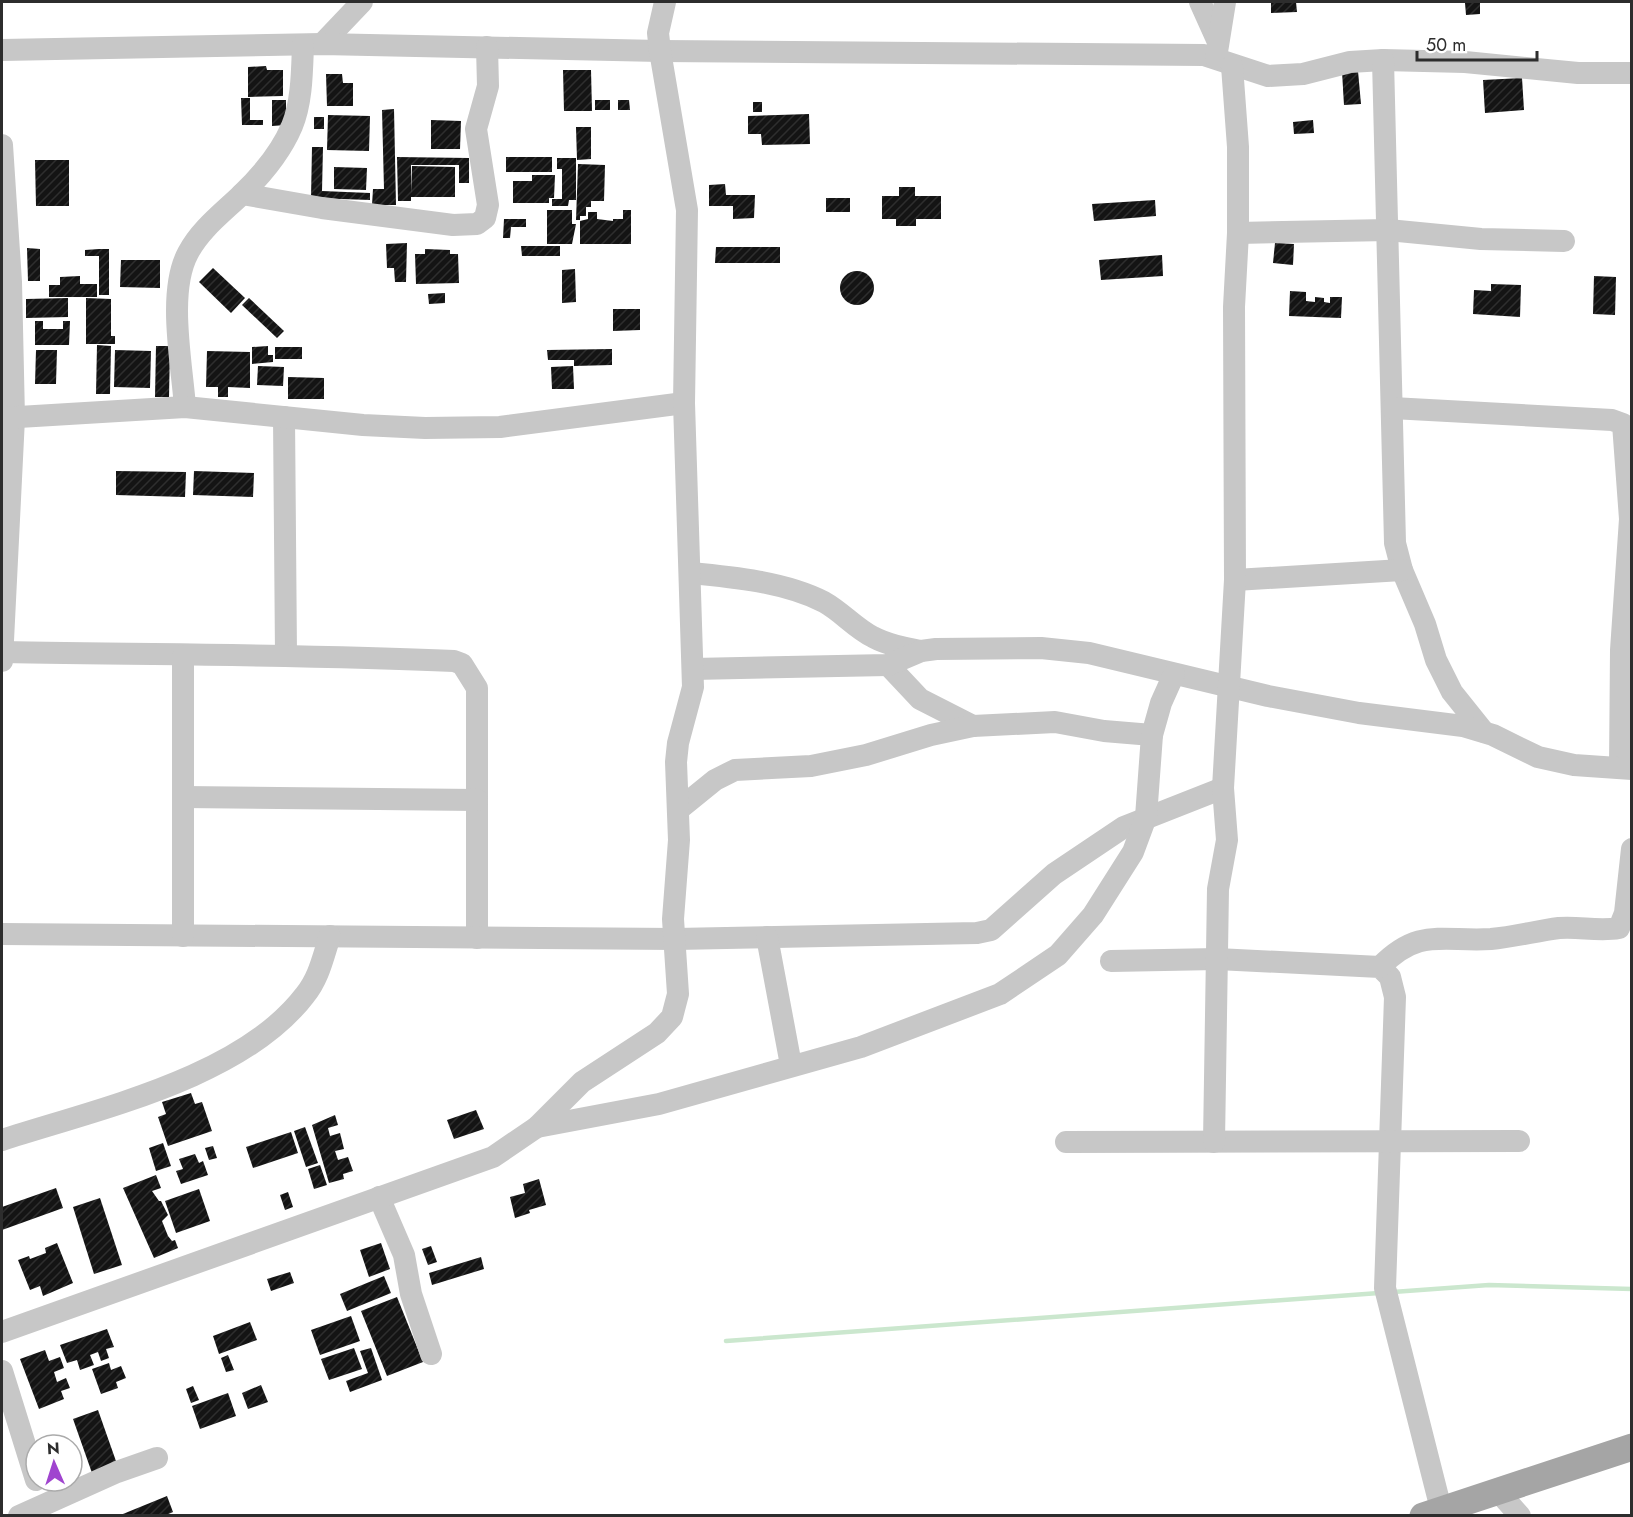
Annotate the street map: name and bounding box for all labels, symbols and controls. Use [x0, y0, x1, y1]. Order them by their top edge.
scale bar [1417, 24, 1537, 62]
text: 50 m [1426, 32, 1466, 58]
north arrow [24, 1433, 84, 1493]
text: N [46, 1437, 60, 1460]

